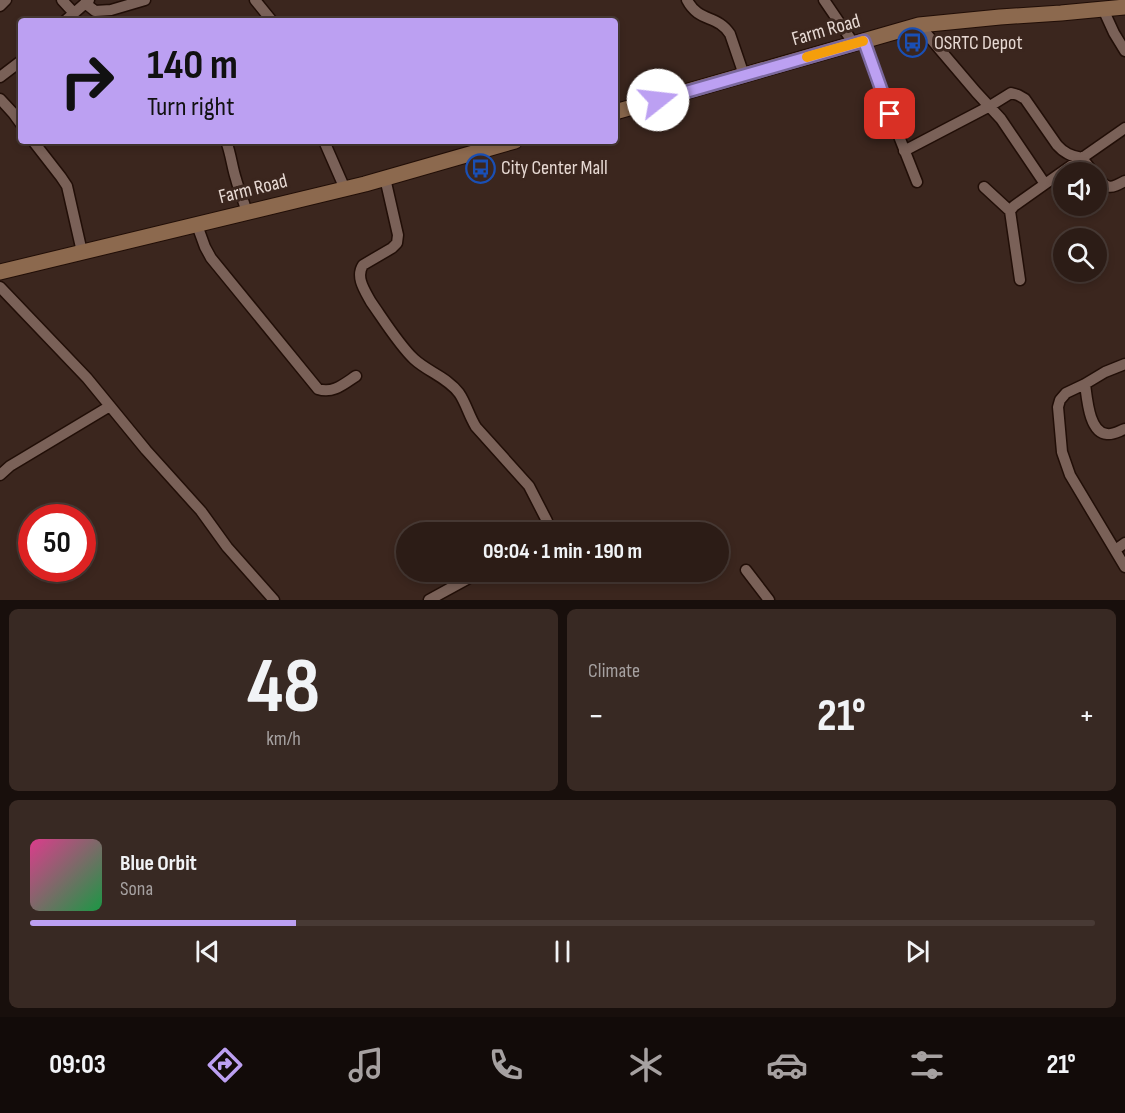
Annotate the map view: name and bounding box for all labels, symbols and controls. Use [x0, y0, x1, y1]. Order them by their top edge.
street label: Farm Road [789, 9, 863, 51]
bus stop icon: OSRTC Depot [897, 27, 929, 59]
place label: OSRTC Depot [934, 31, 1022, 55]
text: 140 m [147, 40, 238, 91]
icon: right [48, 42, 126, 120]
position arrow [626, 68, 690, 132]
pin [864, 88, 915, 139]
text: Turn right [147, 91, 234, 123]
icon: arrive [873, 97, 906, 130]
bus stop icon: City Center Mall [464, 152, 496, 184]
place label: City Center Mall [501, 156, 608, 180]
map controls [1053, 162, 1107, 282]
button: sound [1053, 162, 1107, 216]
street label: Farm Road [216, 169, 290, 209]
button: search [1053, 228, 1107, 282]
speed limit sign: 50 [18, 504, 96, 582]
text: 09:04 · 1 min · 190 m [483, 538, 642, 565]
text: 48 [247, 641, 320, 734]
text: Climate [588, 659, 640, 683]
text: 21° [817, 689, 866, 744]
text: − [588, 696, 604, 736]
text: + [1079, 696, 1095, 736]
text: km/h [266, 727, 301, 751]
text: Blue Orbit [120, 850, 197, 877]
text: Sona [120, 877, 153, 901]
icon: previous [191, 935, 224, 968]
icon: pause [546, 935, 579, 968]
icon: next [901, 935, 934, 968]
icon: directions [204, 1044, 246, 1086]
icon: music [345, 1044, 387, 1086]
icon: phone [485, 1044, 527, 1086]
icon: climate [625, 1044, 667, 1086]
icon: car [766, 1044, 808, 1086]
icon: filters [906, 1044, 948, 1086]
text: 09:03 [49, 1049, 106, 1081]
text: 21° [1046, 1049, 1076, 1081]

